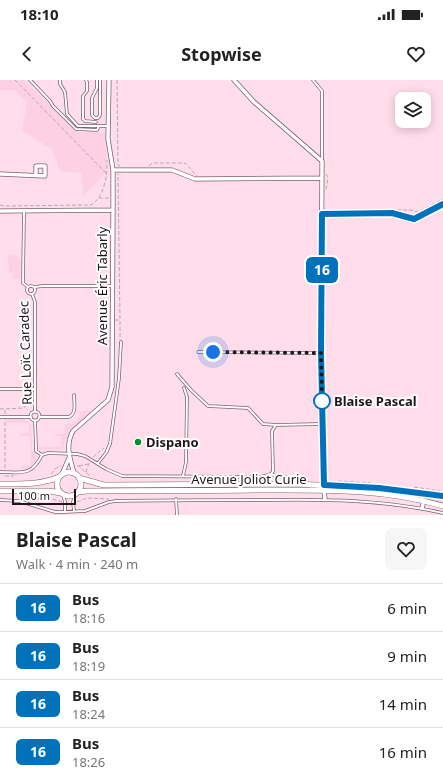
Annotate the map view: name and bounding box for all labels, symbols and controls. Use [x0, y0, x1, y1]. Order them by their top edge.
text: 18:10 [20, 4, 59, 24]
text: Stopwise [181, 42, 262, 66]
icon: back [16, 43, 38, 65]
icon: heart [405, 43, 427, 65]
map controls [395, 92, 431, 128]
button: layers [395, 92, 431, 128]
street label: Avenue Éric Tabarly [93, 226, 111, 345]
line badge: 16 [304, 257, 340, 283]
text: 16 [314, 260, 330, 279]
street label: Rue Loïc Caradec [14, 301, 36, 405]
your location [203, 342, 223, 362]
marker: Blaise Pascal [313, 392, 331, 410]
place label: Blaise Pascal [334, 392, 417, 410]
place label: Dispano [146, 433, 199, 451]
marker: Dispano [133, 437, 143, 447]
street label: Avenue Joliot Curie [191, 470, 307, 488]
scale bar [12, 487, 76, 506]
text: 100 m [18, 488, 50, 503]
text: Blaise Pascal [16, 527, 137, 553]
button: heart [385, 528, 427, 570]
text: Walk · 4 min · 240 m [16, 555, 138, 573]
text: Bus [72, 589, 99, 609]
text: 16 [30, 598, 46, 617]
text: 6 min [387, 598, 427, 618]
text: 18:16 [72, 609, 105, 627]
text: Bus [72, 637, 99, 657]
text: 16 [30, 646, 46, 665]
text: 9 min [387, 646, 427, 666]
text: 18:19 [72, 657, 105, 675]
text: Bus [72, 685, 99, 705]
text: 16 [30, 694, 46, 713]
text: 14 min [379, 694, 427, 714]
text: 18:24 [72, 705, 105, 723]
text: Bus [72, 733, 99, 753]
text: 16 [30, 742, 46, 761]
text: 16 min [379, 742, 427, 762]
text: 18:26 [72, 753, 105, 771]

